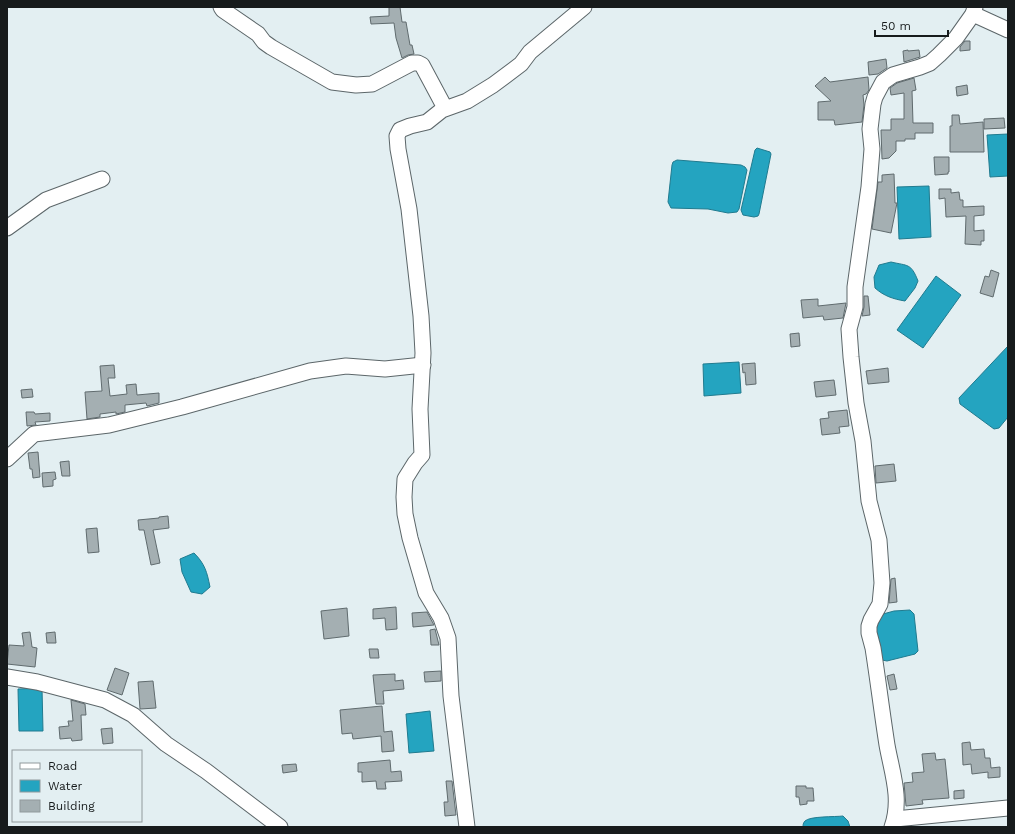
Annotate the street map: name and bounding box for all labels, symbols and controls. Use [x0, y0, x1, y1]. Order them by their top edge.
scale bar [875, 12, 948, 38]
text: 50 m [881, 19, 911, 33]
legend [12, 750, 142, 822]
text: Road [48, 759, 77, 773]
text: Water [48, 779, 83, 793]
text: Building [48, 799, 95, 813]

